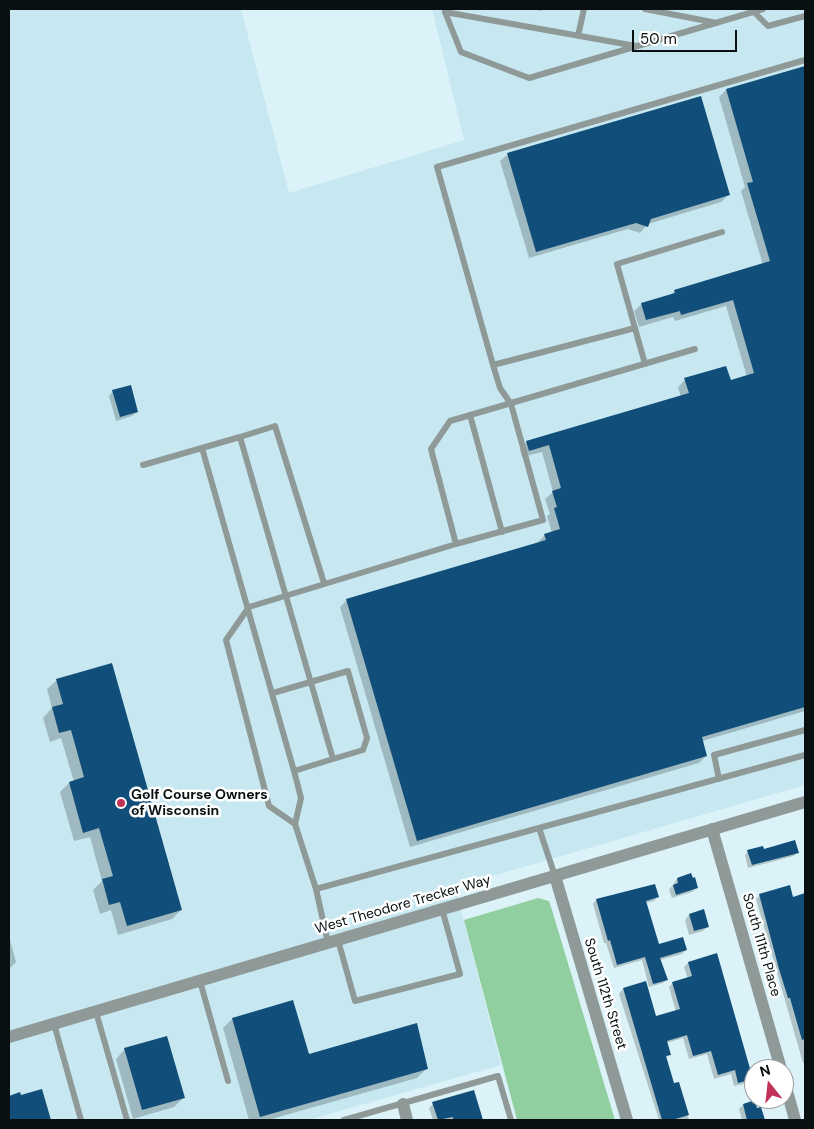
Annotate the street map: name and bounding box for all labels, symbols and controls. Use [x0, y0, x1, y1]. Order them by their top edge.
scale bar [634, 20, 739, 52]
text: 50 m [640, 29, 677, 49]
place label: Golf Course Owners of Wisconsin [131, 787, 268, 820]
marker: Golf Course Owners of Wisconsin [115, 797, 127, 809]
street label: West Theodore Trecker Way [313, 872, 493, 938]
street label: South 111th Place [738, 891, 784, 999]
street label: South 112th Street [580, 936, 630, 1052]
north arrow [744, 1059, 794, 1109]
text: N [758, 1060, 773, 1081]

